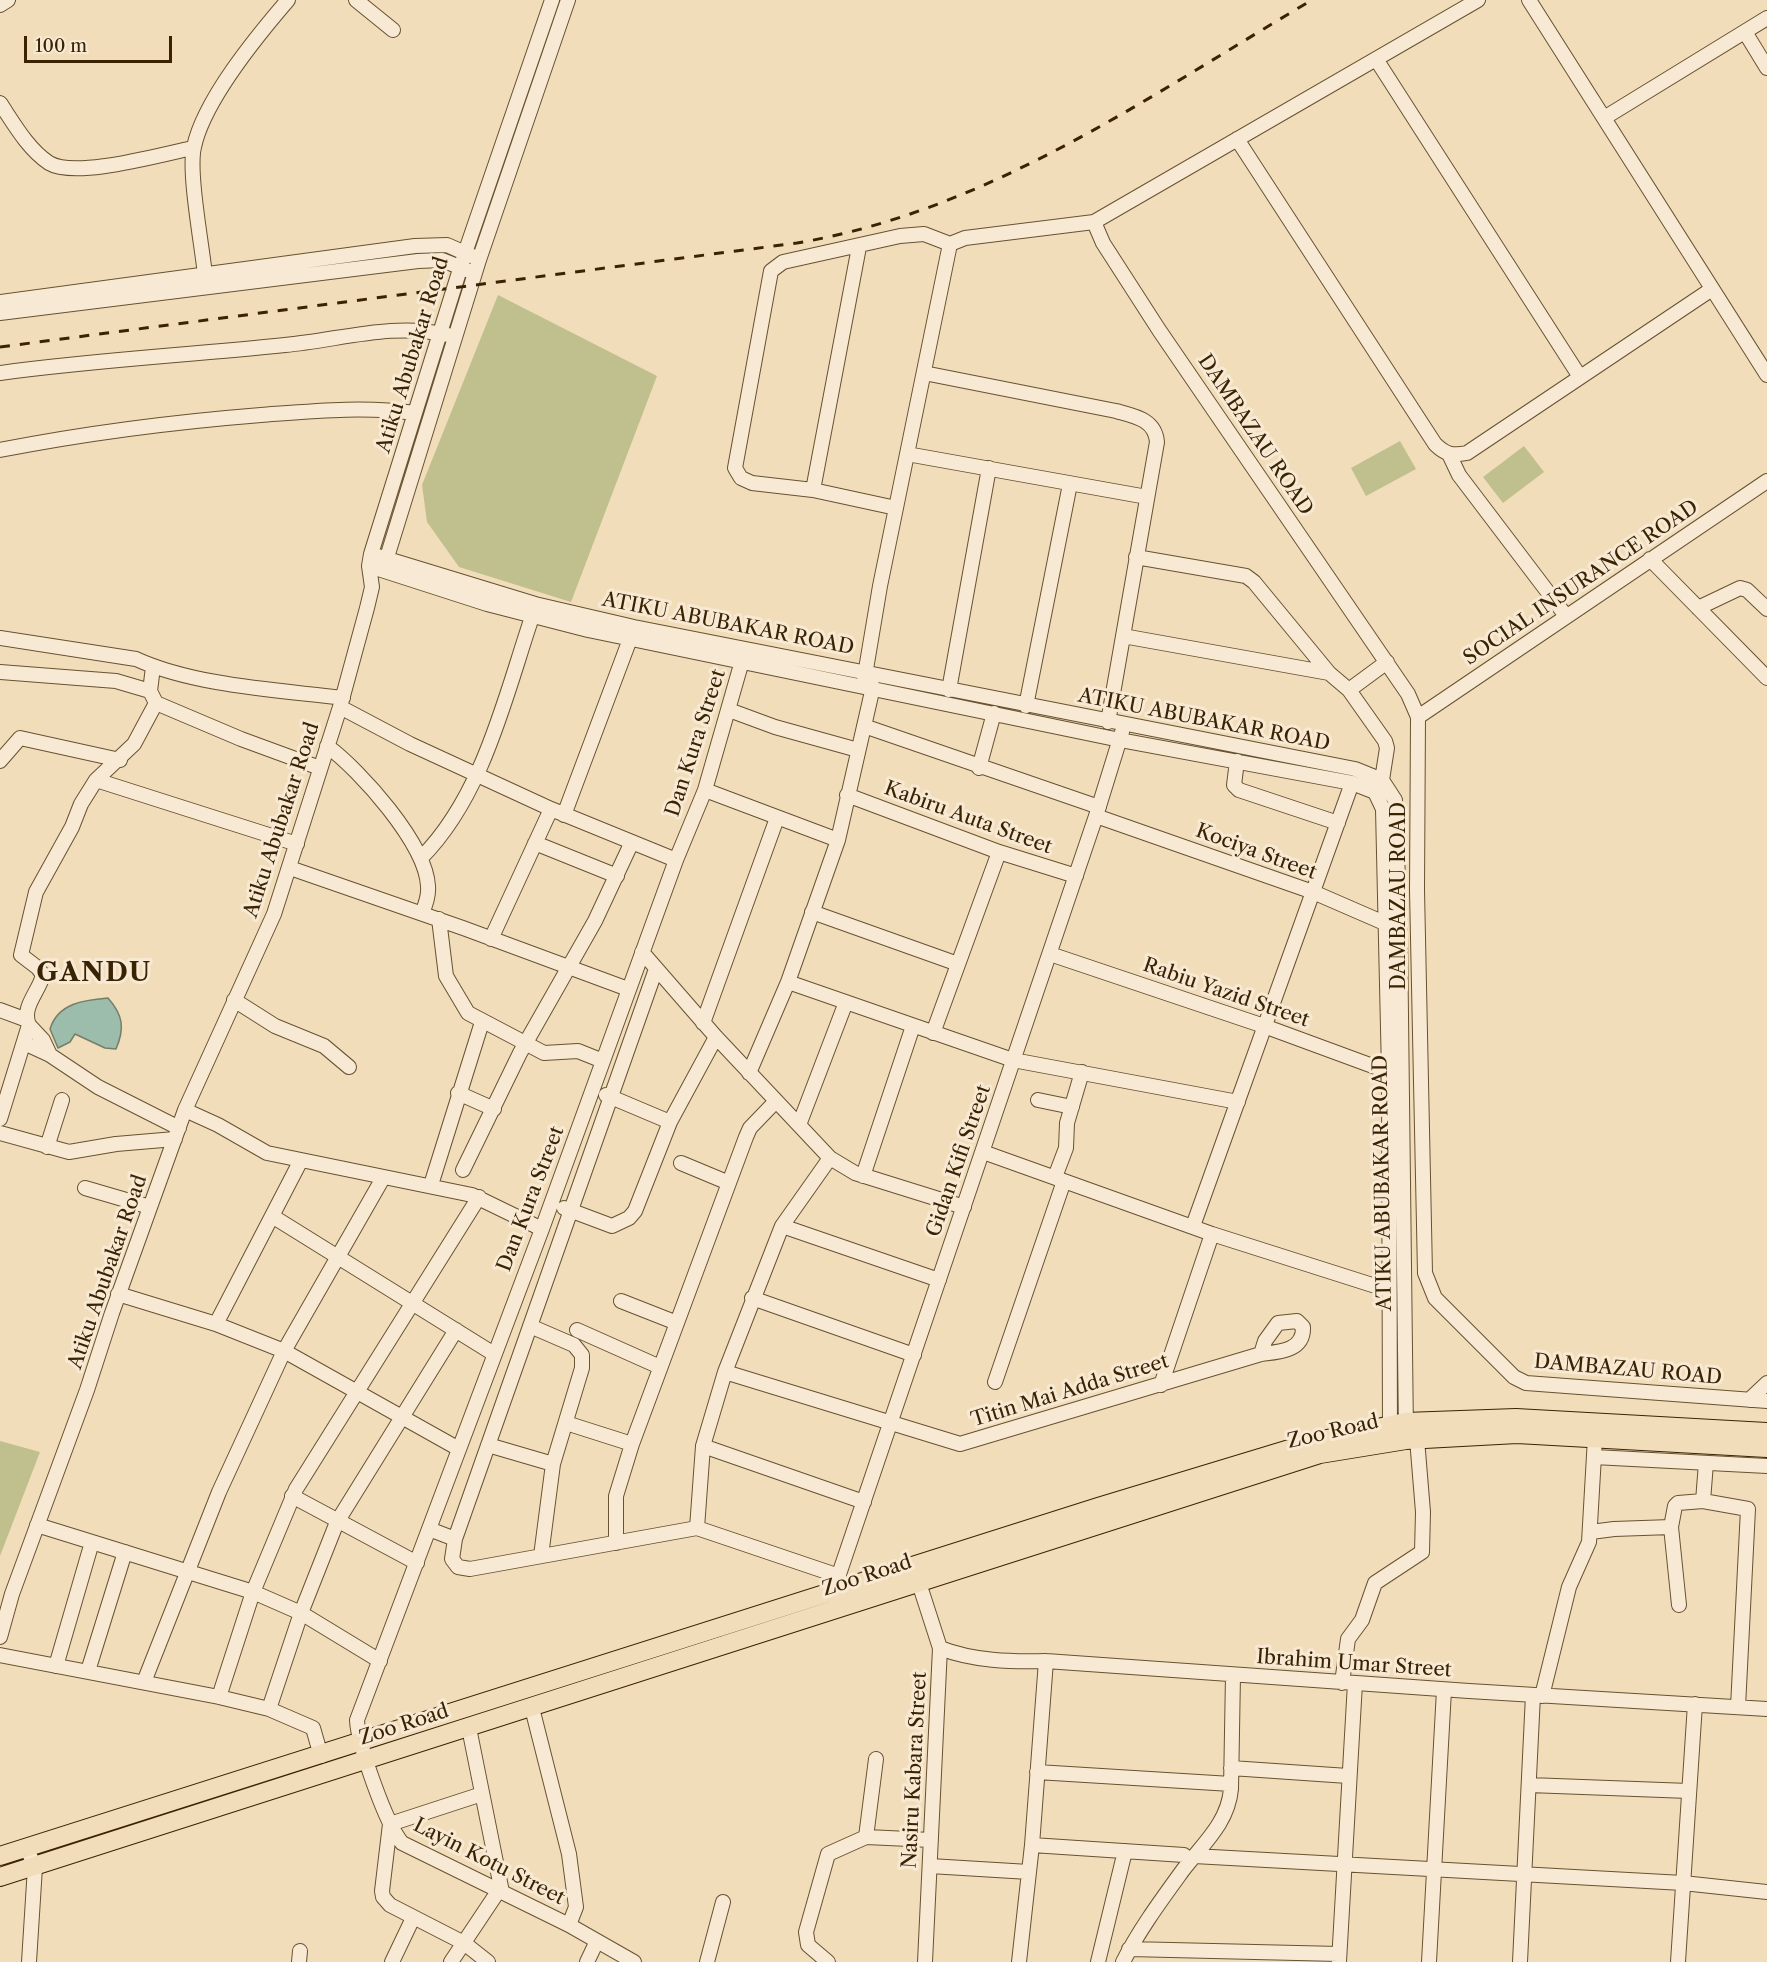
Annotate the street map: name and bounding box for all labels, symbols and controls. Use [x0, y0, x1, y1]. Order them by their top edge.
scale bar [27, 24, 176, 62]
text: 100 m [35, 35, 87, 57]
street label: Atiku Abubakar Road [372, 254, 454, 456]
street label: DAMBAZAU ROAD [1192, 350, 1318, 520]
street label: SOCIAL INSURANCE ROAD [1459, 495, 1703, 671]
street label: ATIKU ABUBAKAR ROAD [600, 588, 856, 660]
street label: Dan Kura Street [661, 666, 731, 820]
street label: ATIKU ABUBAKAR ROAD [1076, 684, 1332, 756]
street label: Atiku Abubakar Road [239, 719, 325, 921]
street label: Kabiru Auta Street [881, 776, 1055, 860]
street label: DAMBAZAU ROAD [1387, 802, 1411, 990]
street label: Kociya Street [1192, 819, 1320, 885]
street label: Rabiu Yazid Street [1140, 953, 1312, 1033]
district label: GANDU [36, 957, 152, 989]
street label: ATIKU ABUBAKAR ROAD [1369, 1055, 1397, 1311]
street label: Gidan Kifi Street [922, 1082, 996, 1240]
street label: Dan Kura Street [492, 1123, 570, 1275]
street label: Atiku Abubakar Road [63, 1172, 153, 1372]
street label: Titin Mai Adda Street [968, 1350, 1172, 1432]
street label: DAMBAZAU ROAD [1533, 1350, 1723, 1390]
street label: Zoo Road [1285, 1410, 1381, 1454]
street label: Zoo Road [819, 1550, 915, 1602]
street label: Ibrahim Umar Street [1256, 1645, 1452, 1683]
street label: Nasiru Kabara Street [898, 1671, 932, 1869]
street label: Zoo Road [356, 1699, 452, 1751]
street label: Layin Kotu Street [409, 1813, 569, 1911]

